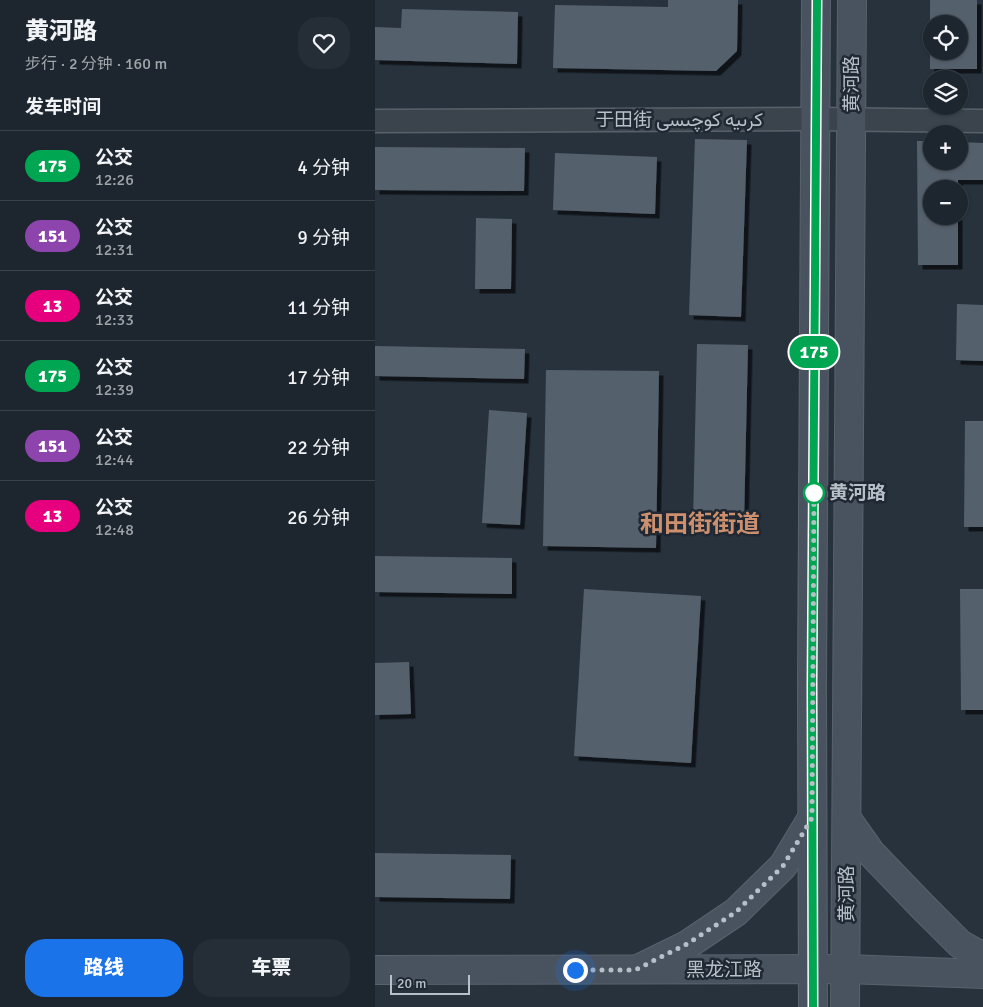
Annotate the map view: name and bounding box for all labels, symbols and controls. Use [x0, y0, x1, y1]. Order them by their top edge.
map controls [923, 15, 968, 225]
button: locate [923, 15, 968, 60]
text: 黄河路 [25, 16, 97, 46]
button: heart [298, 17, 350, 69]
text: 步行 · 2 分钟 · 160 m [25, 54, 167, 74]
street label: 黄河路 [840, 55, 864, 113]
button: layers [923, 70, 968, 115]
text: 发车时间 [25, 95, 101, 119]
street label: 于田街 كرىيە كوچىسى [595, 108, 763, 133]
button: + [923, 125, 968, 170]
text: 公交 [95, 146, 133, 170]
text: 175 [38, 155, 67, 177]
text: 4 分钟 [298, 156, 350, 180]
text: 12:26 [95, 170, 134, 190]
button: − [923, 180, 968, 225]
text: 公交 [95, 216, 133, 240]
text: 151 [38, 225, 67, 247]
text: 9 分钟 [298, 226, 350, 250]
text: 12:31 [95, 240, 134, 260]
text: 公交 [95, 286, 133, 310]
text: 13 [43, 295, 62, 317]
text: 11 分钟 [287, 296, 350, 320]
text: 12:33 [95, 310, 134, 330]
line badge: 175 [785, 336, 843, 368]
text: 175 [799, 341, 829, 363]
text: 公交 [95, 356, 133, 380]
text: 175 [38, 365, 67, 387]
text: 17 分钟 [287, 366, 350, 390]
text: 12:39 [95, 380, 134, 400]
text: 公交 [95, 426, 133, 450]
text: 151 [38, 435, 67, 457]
text: 22 分钟 [287, 436, 350, 460]
text: 12:44 [95, 450, 134, 470]
place label: 黄河路 [829, 481, 886, 505]
marker: 黄河路 [803, 482, 825, 504]
text: 公交 [95, 496, 133, 520]
text: 13 [43, 505, 62, 527]
text: 26 分钟 [287, 506, 350, 530]
district label: 和田街街道 [640, 509, 760, 539]
text: 12:48 [95, 520, 134, 540]
street label: 黄河路 [835, 865, 859, 923]
button: 路线 [25, 939, 183, 997]
button: 车票 [193, 939, 350, 997]
your location [563, 958, 588, 983]
street label: 黑龙江路 [686, 958, 762, 982]
scale bar [390, 972, 470, 995]
text: 20 m [397, 975, 426, 992]

